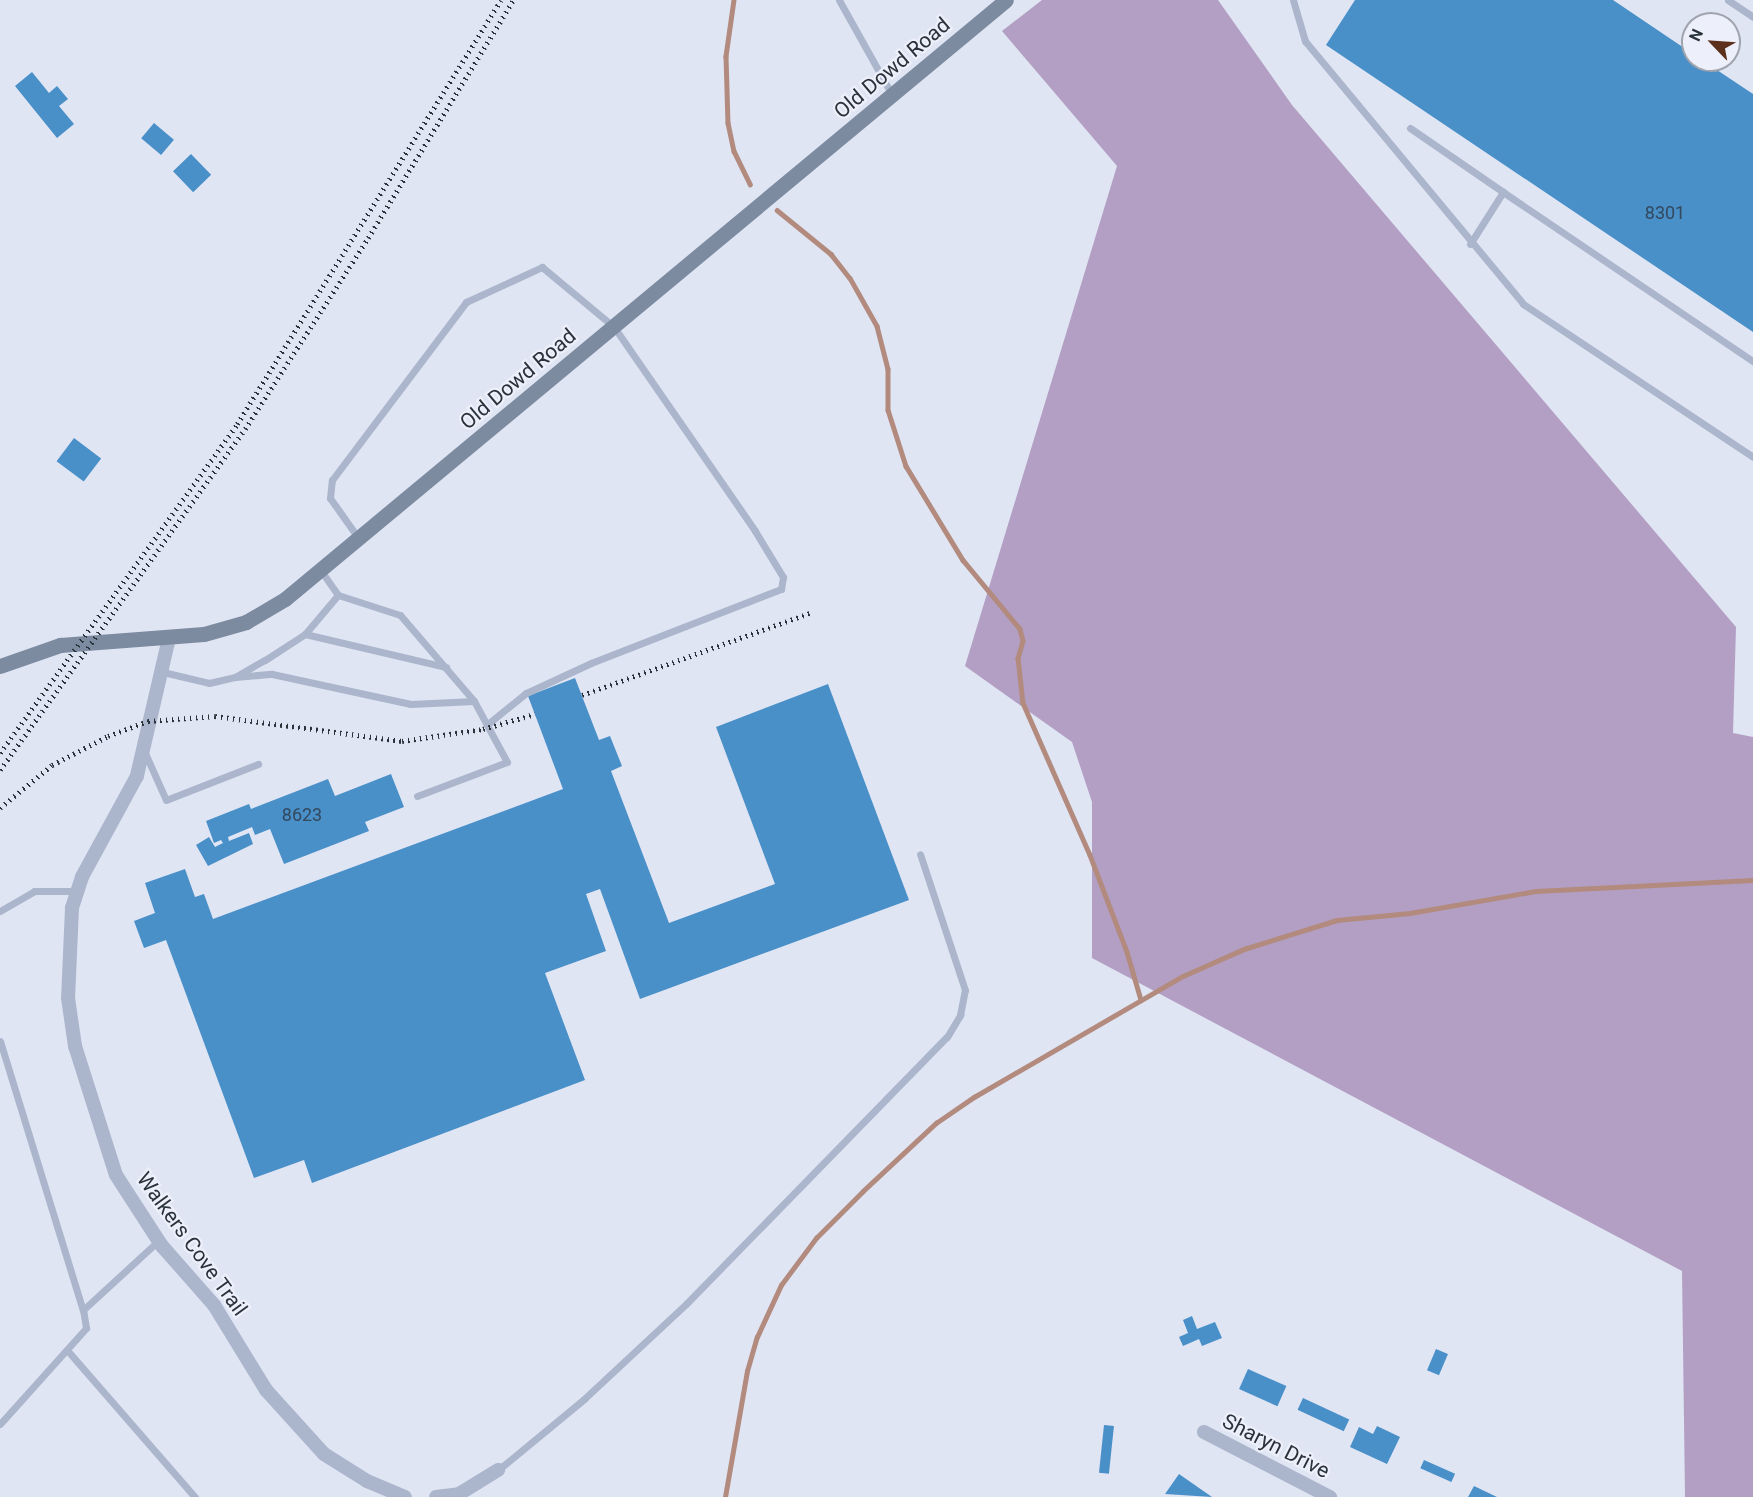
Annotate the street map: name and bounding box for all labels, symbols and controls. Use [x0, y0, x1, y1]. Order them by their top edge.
street label: Old Dowd Road [829, 12, 955, 124]
north arrow [1681, 12, 1741, 72]
text: N [1685, 26, 1707, 44]
house number: 8301 [1645, 202, 1685, 224]
street label: Old Dowd Road [455, 323, 581, 435]
house number: 8623 [282, 804, 322, 826]
street label: Walkers Cove Trail [131, 1167, 253, 1321]
street label: Sharyn Drive [1218, 1408, 1334, 1484]

